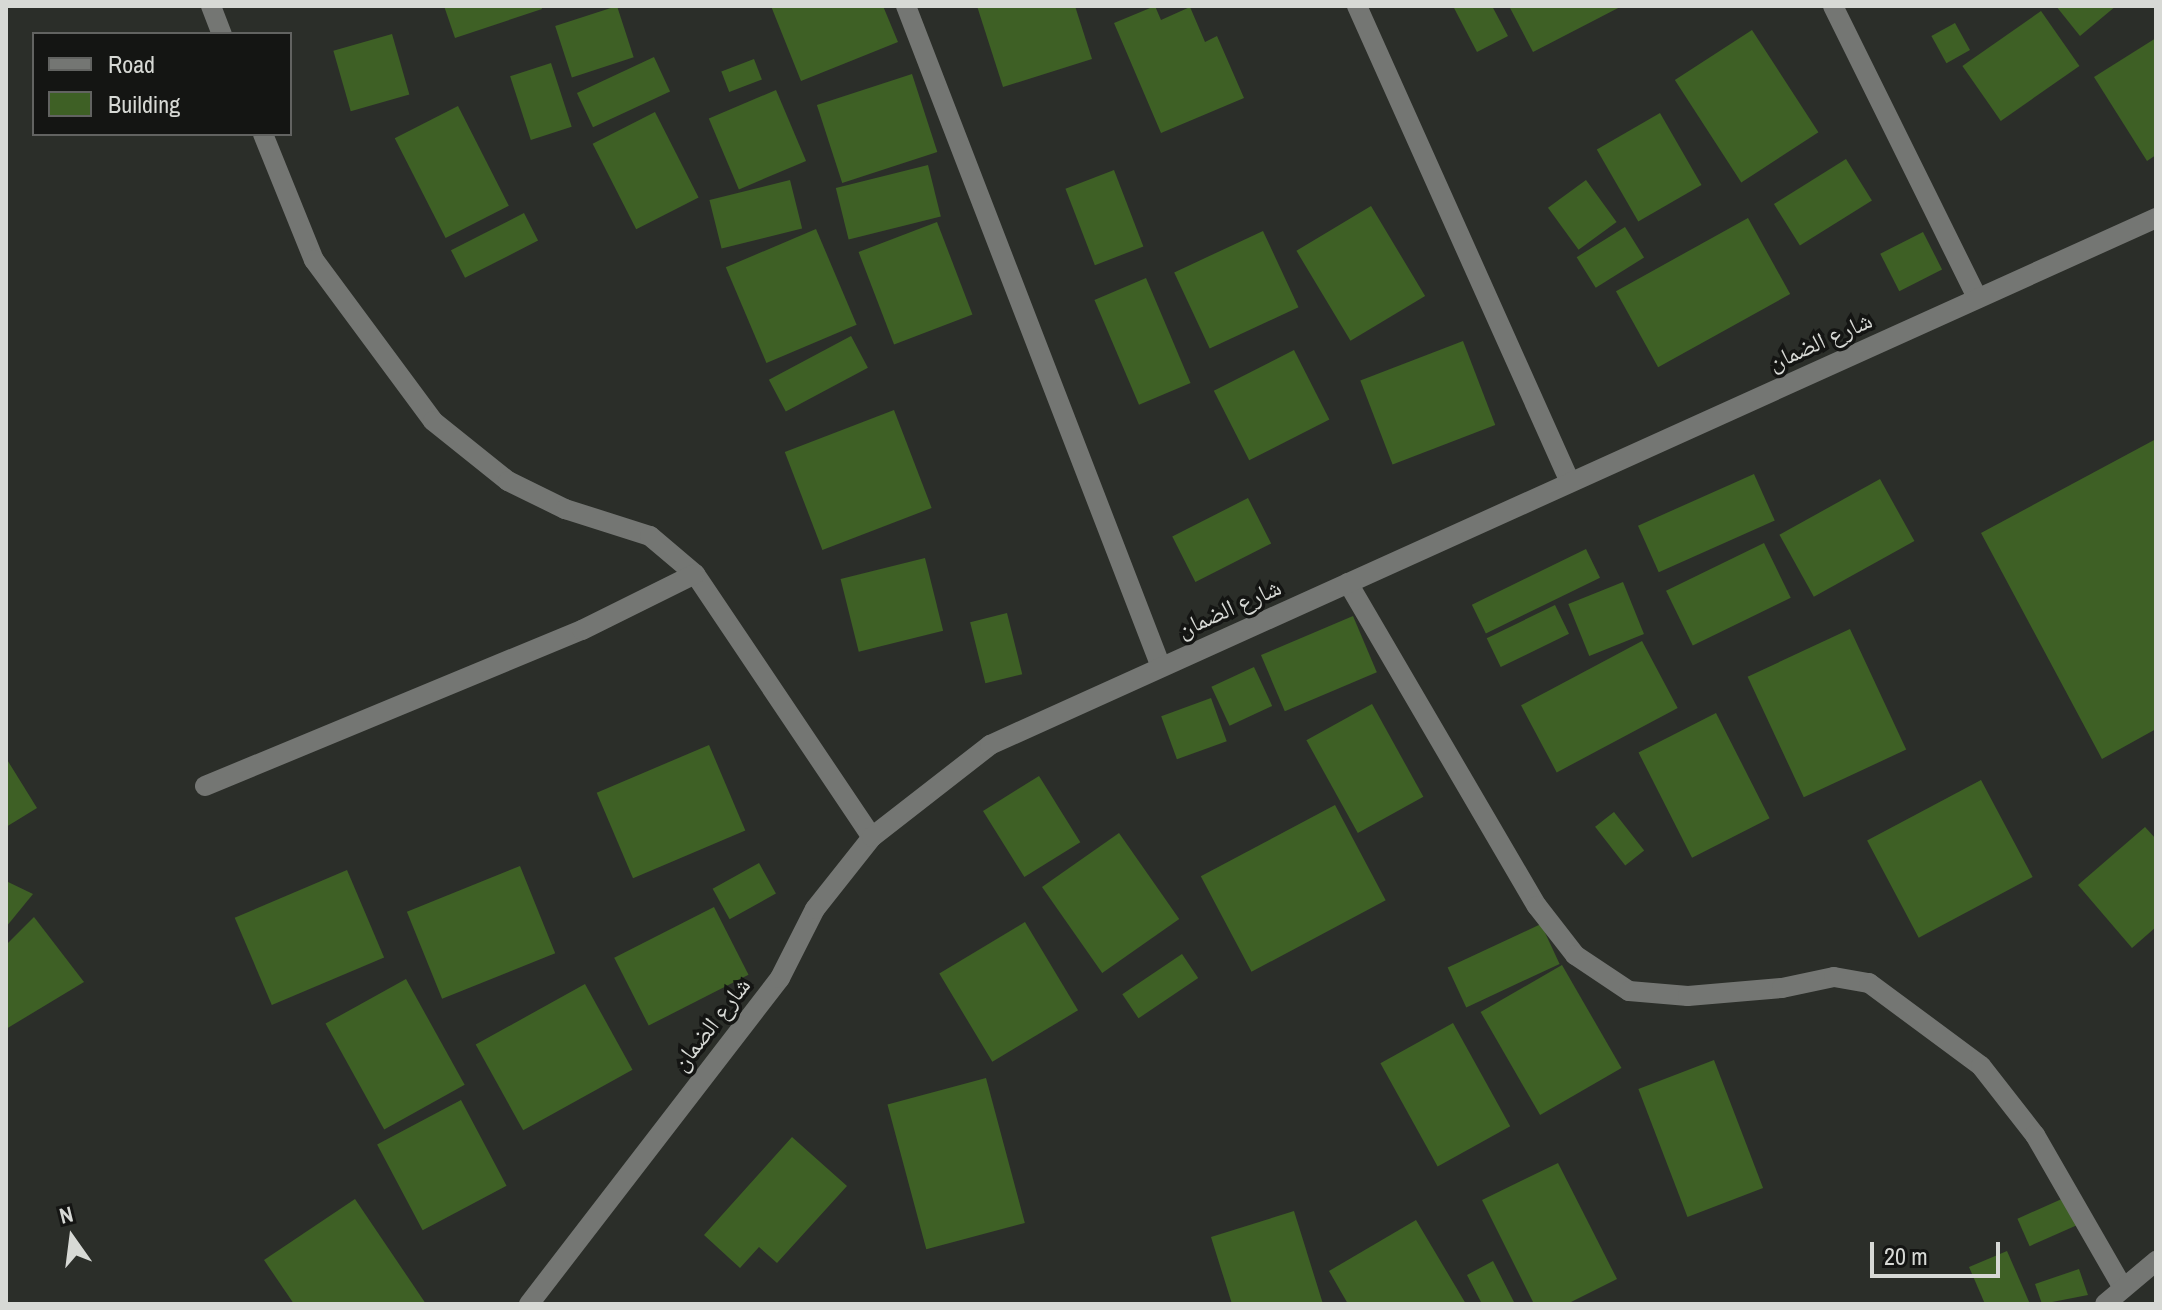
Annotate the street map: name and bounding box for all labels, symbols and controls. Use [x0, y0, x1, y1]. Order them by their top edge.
legend [32, 32, 292, 136]
text: Road [108, 48, 155, 80]
text: Building [108, 88, 180, 120]
street label: شارع الضمان [1764, 305, 1876, 377]
street label: شارع الضمان [1173, 572, 1285, 644]
street label: شارع الضمان [666, 972, 756, 1076]
north arrow [32, 1198, 112, 1278]
text: N [56, 1199, 76, 1231]
scale bar [1874, 1226, 2004, 1276]
text: 20 m [1884, 1240, 1928, 1272]

